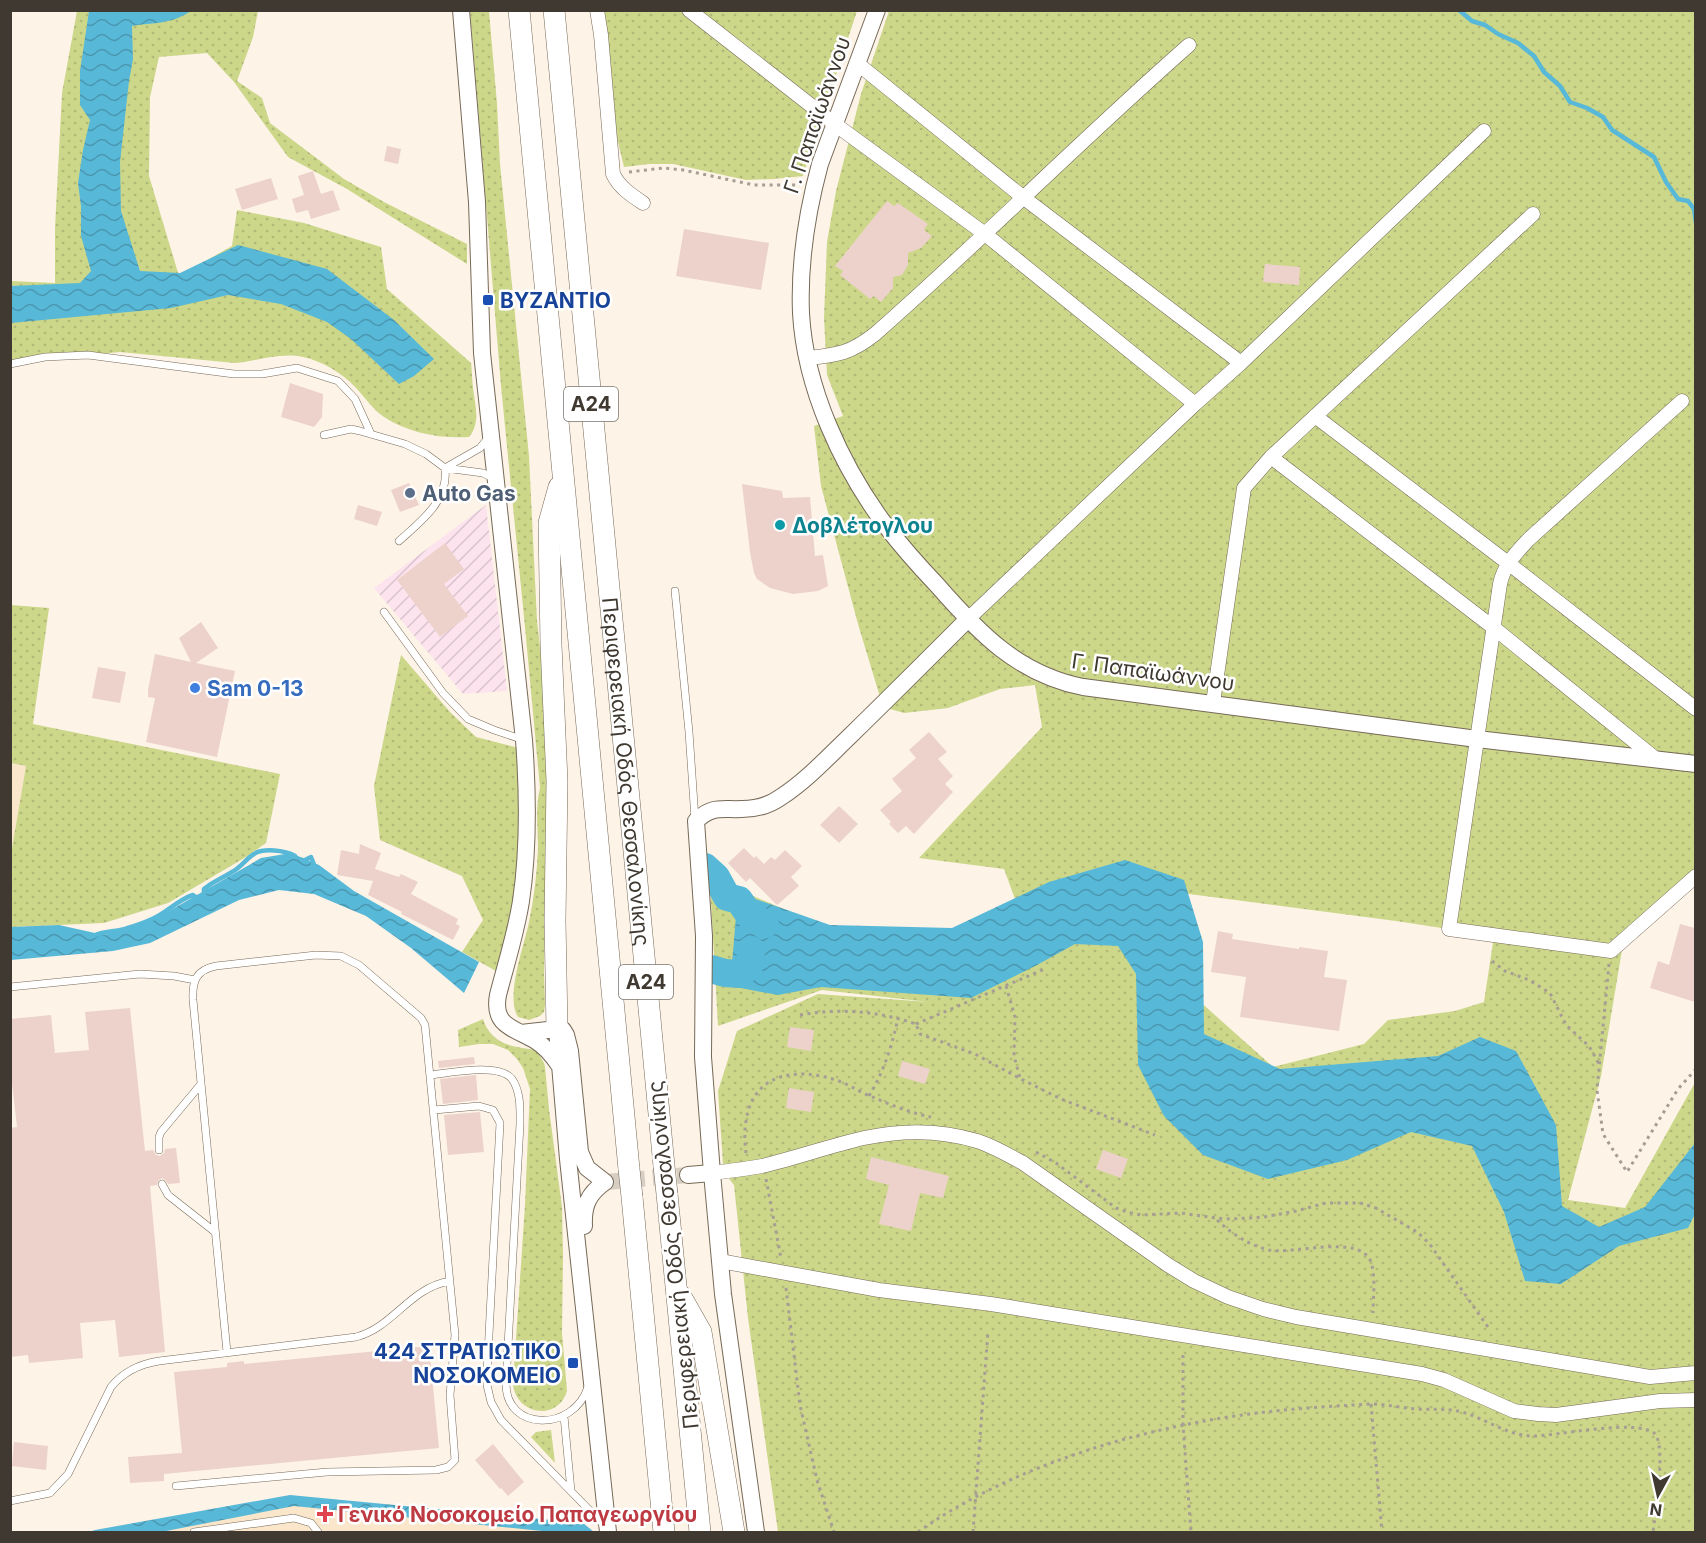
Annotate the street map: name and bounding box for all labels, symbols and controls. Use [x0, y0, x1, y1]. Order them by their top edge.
street label: Γ. Παπαϊωάννου [778, 33, 856, 197]
place label: ΒΥΖΑΝΤΙΟ [500, 288, 611, 313]
marker: ΒΥΖΑΝΤΙΟ [481, 293, 495, 307]
road number: Α24 [564, 387, 618, 421]
place label: Auto Gas [422, 481, 516, 506]
marker: Auto Gas [403, 486, 417, 500]
place label: Δοβλέτογλου [792, 513, 933, 538]
marker: Δοβλέτογλου [773, 518, 787, 532]
street label: Περιφερειακή Οδός Θεσσαλονίκης [597, 596, 655, 947]
street label: Γ. Παπαϊωάννου [1070, 648, 1236, 696]
place label: Sam 0-13 [207, 676, 304, 701]
marker: Sam 0-13 [188, 681, 202, 695]
road number: Α24 [619, 965, 673, 999]
street label: Περιφερειακή Οδός Θεσσαλονίκης [642, 1080, 704, 1430]
place label: 424 ΣΤΡΑΤΙΩΤΙΚΟ ΝΟΣΟΚΟΜΕΙΟ [374, 1339, 561, 1388]
marker: 424 ΣΤΡΑΤΙΩΤΙΚΟ ΝΟΣΟΚΟΜΕΙΟ [566, 1356, 580, 1370]
north arrow [1628, 1465, 1688, 1525]
text: N [1648, 1499, 1663, 1521]
place label: Γενικό Νοσοκομείο Παπαγεωργίου [338, 1502, 697, 1527]
marker: Γενικό Νοσοκομείο Παπαγεωργίου [316, 1505, 334, 1523]

